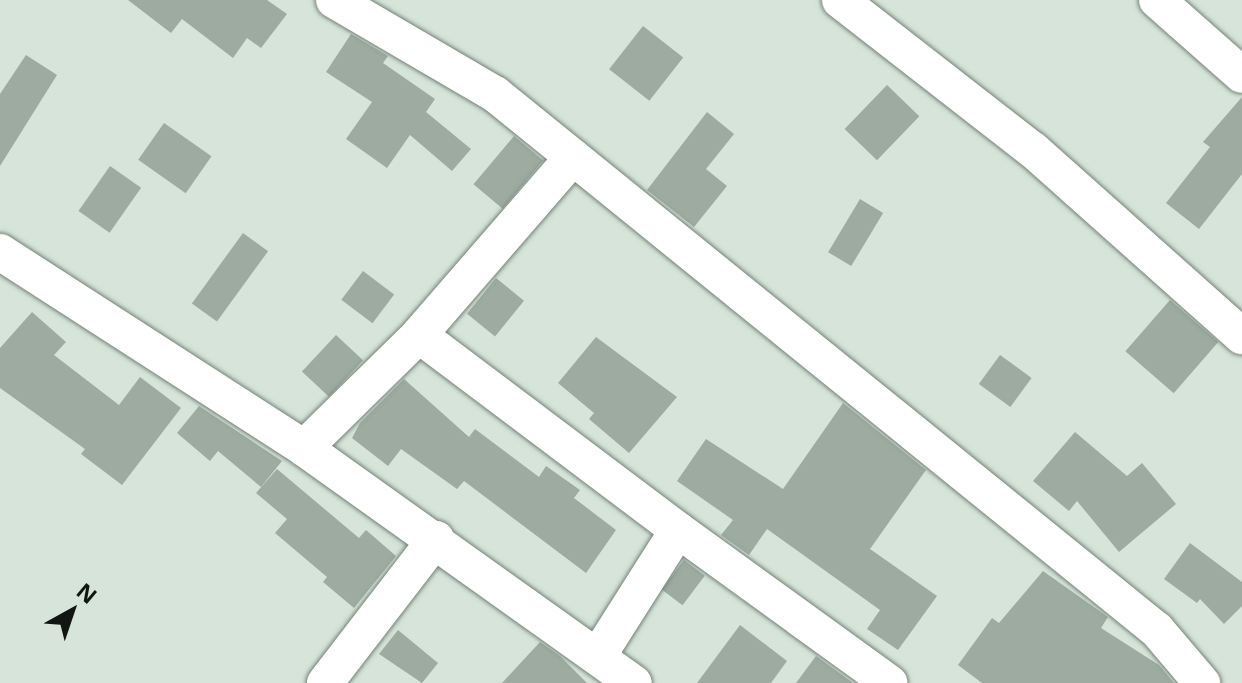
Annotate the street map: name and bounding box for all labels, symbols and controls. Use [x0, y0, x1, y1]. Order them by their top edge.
north arrow [32, 571, 112, 651]
text: N [71, 575, 104, 610]

